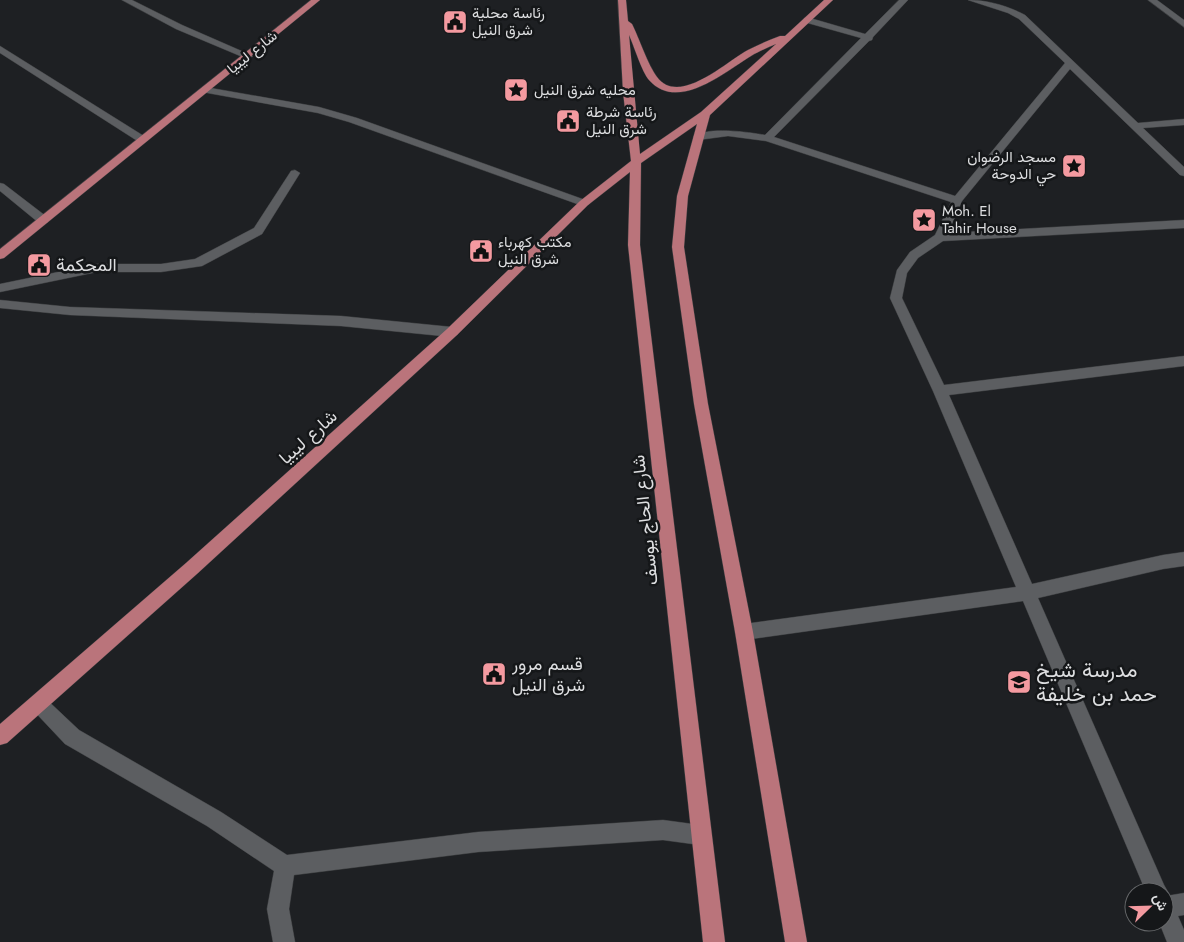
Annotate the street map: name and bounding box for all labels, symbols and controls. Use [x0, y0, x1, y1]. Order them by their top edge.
place label: رئاسة محلية شرق النيل [472, 2, 545, 41]
public building icon: رئاسة محلية شرق النيل [442, 9, 468, 35]
street label: شارع ليبيا [222, 25, 282, 79]
place icon: محليه شرق النيل [503, 77, 529, 103]
place label: محليه شرق النيل [534, 79, 636, 101]
place label: رئاسة شرطة شرق النيل [586, 101, 657, 140]
public building icon: رئاسة شرطة شرق النيل [555, 108, 581, 134]
place label: مسجد الرضوان حي الدوحة [967, 146, 1056, 187]
place icon: مسجد الرضوان حي الدوحة [1061, 153, 1087, 179]
place label: Moh. El Tahir House [942, 200, 1017, 239]
place icon: Moh. El Tahir House [911, 207, 937, 233]
place label: مكتب كهرباء شرق النيل [498, 231, 571, 270]
public building icon: مكتب كهرباء شرق النيل [468, 238, 494, 264]
public building icon: المحكمة [26, 252, 52, 278]
place label: المحكمة [56, 252, 117, 278]
street label: شارع ليبيا [273, 404, 343, 470]
street label: شارع الحاج يوسف [625, 454, 665, 586]
place label: قسم مرور شرق النيل [511, 651, 585, 698]
place label: مدرسة شيخ حمد بن خليفة [1036, 655, 1157, 709]
public building icon: قسم مرور شرق النيل [481, 661, 507, 687]
school or university icon: مدرسة شيخ حمد بن خليفة [1006, 669, 1032, 695]
north arrow [1124, 882, 1174, 932]
text: ش [1148, 890, 1174, 914]

